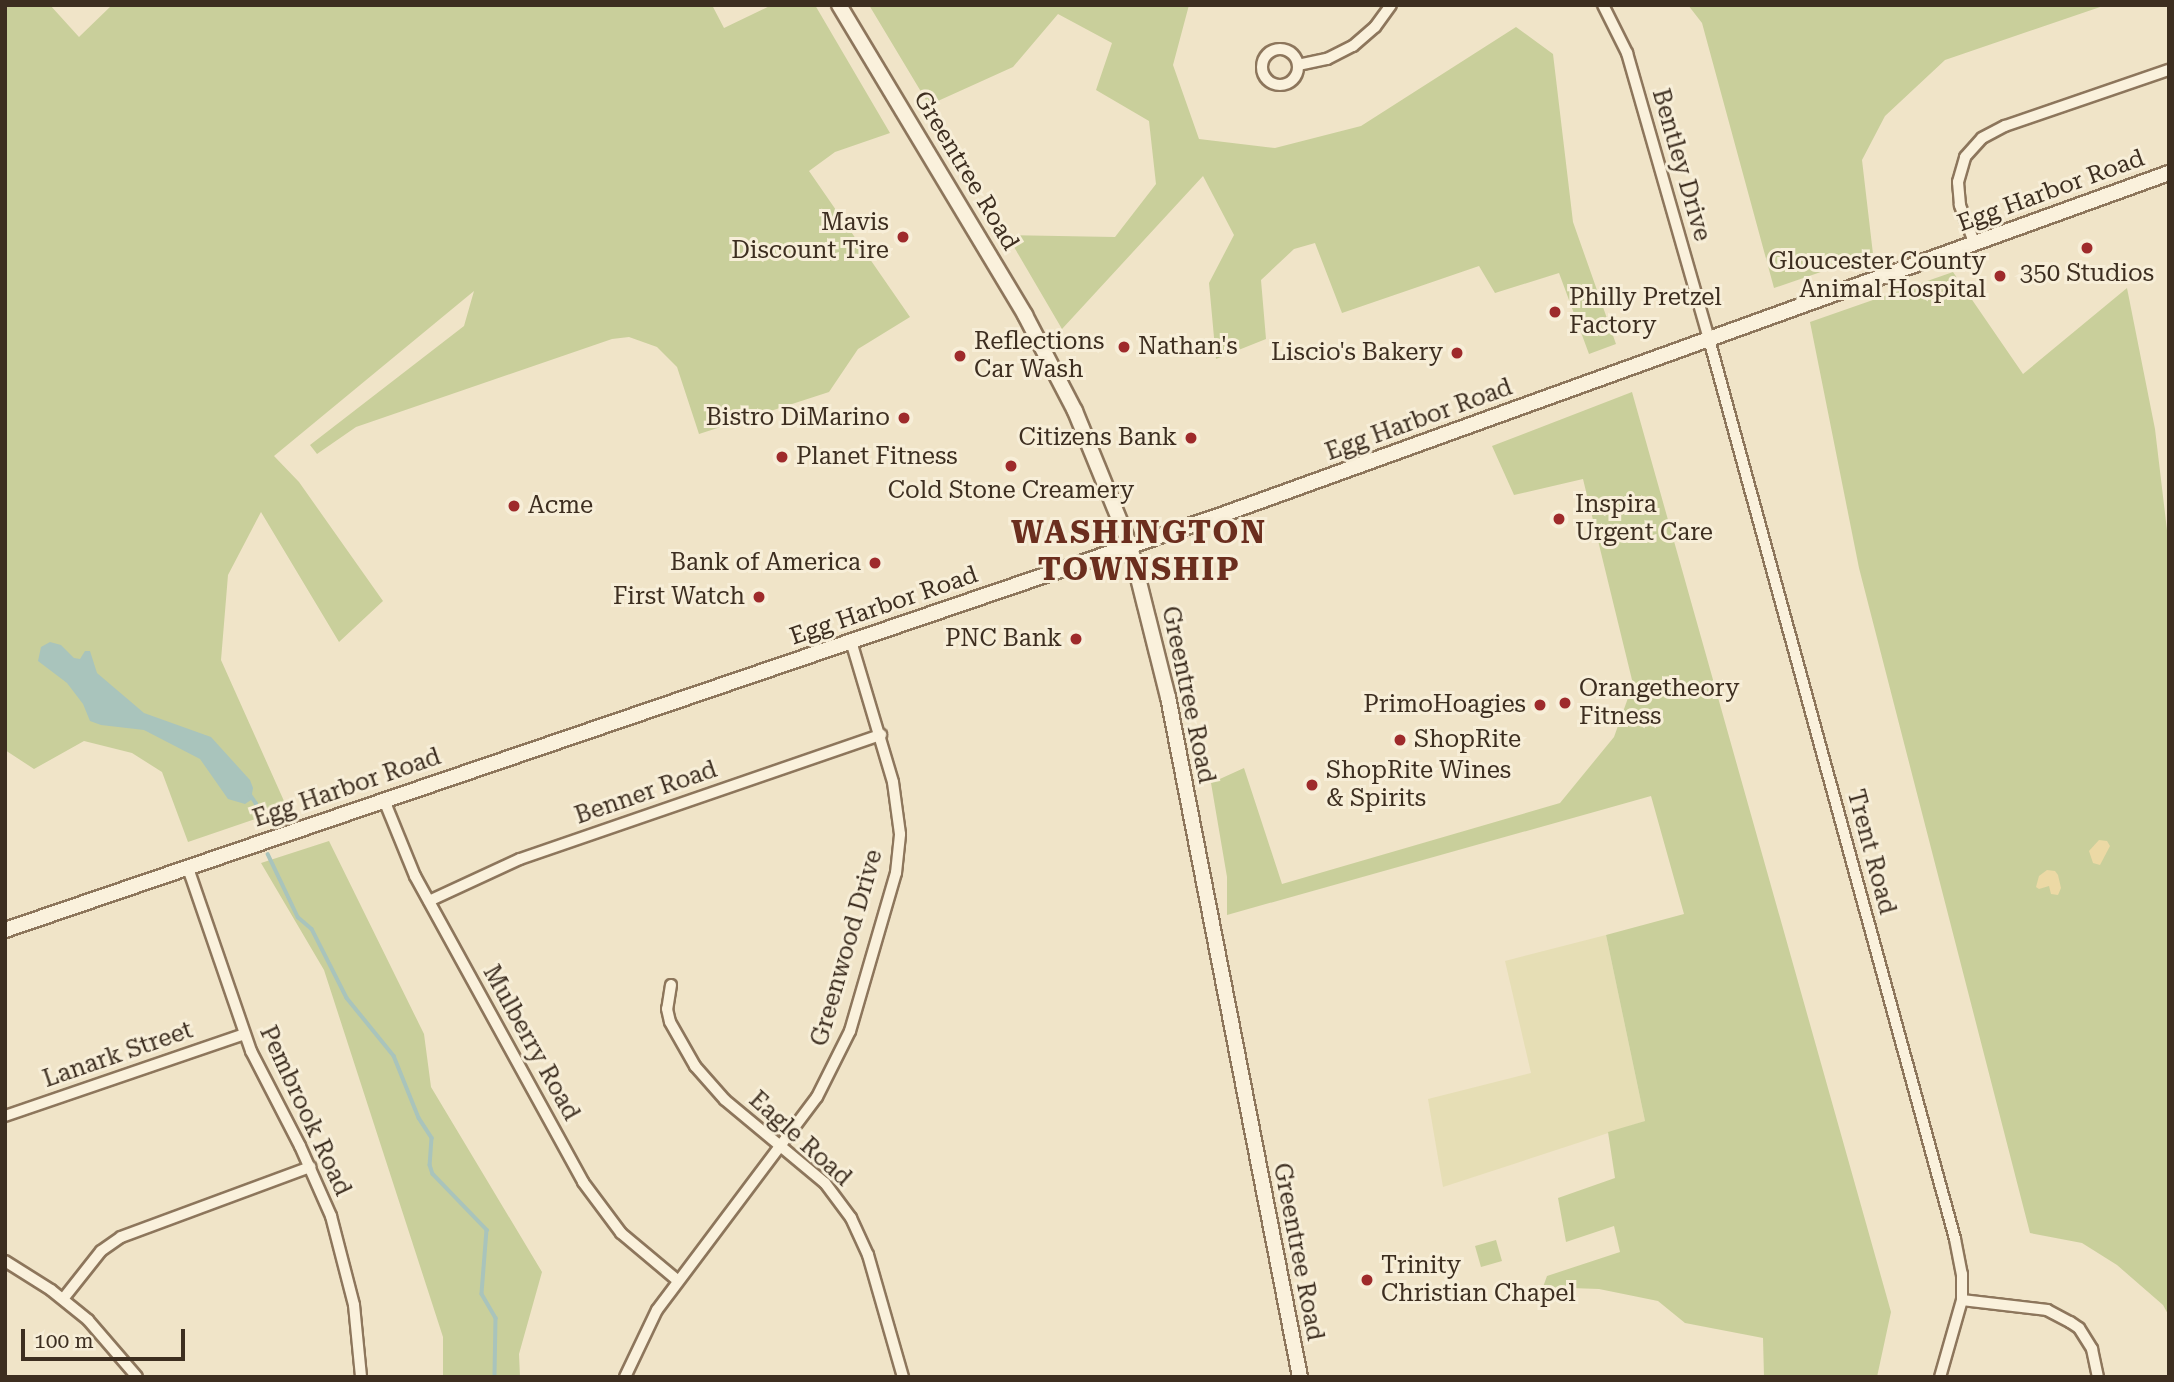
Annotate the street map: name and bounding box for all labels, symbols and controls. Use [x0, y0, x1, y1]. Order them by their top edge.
street label: Greentree Road [907, 86, 1025, 256]
street label: Bentley Drive [1646, 86, 1716, 244]
street label: Egg Harbor Road [1954, 144, 2148, 238]
place label: Mavis Discount Tire [731, 209, 889, 265]
marker: Mavis Discount Tire [895, 229, 911, 245]
marker: 350 Studios [2079, 240, 2095, 256]
place label: Gloucester County Animal Hospital [1769, 248, 1986, 304]
place label: 350 Studios [2020, 260, 2154, 288]
marker: Gloucester County Animal Hospital [1992, 268, 2008, 284]
place label: Philly Pretzel Factory [1569, 284, 1722, 340]
marker: Philly Pretzel Factory [1547, 304, 1563, 320]
place label: Reflections Car Wash [974, 328, 1104, 384]
place label: Nathan's [1138, 333, 1238, 361]
marker: Nathan's [1116, 339, 1132, 355]
place label: Liscio's Bakery [1271, 339, 1443, 367]
marker: Liscio's Bakery [1449, 345, 1465, 361]
marker: Reflections Car Wash [952, 348, 968, 364]
street label: Egg Harbor Road [1322, 373, 1516, 467]
place label: Bistro DiMarino [706, 404, 890, 432]
marker: Bistro DiMarino [896, 410, 912, 426]
place label: Citizens Bank [1019, 424, 1177, 452]
marker: Citizens Bank [1183, 430, 1199, 446]
place label: Planet Fitness [796, 443, 958, 471]
marker: Planet Fitness [774, 449, 790, 465]
marker: Cold Stone Creamery [1003, 458, 1019, 474]
place label: Cold Stone Creamery [888, 477, 1134, 505]
place label: Inspira Urgent Care [1575, 491, 1713, 547]
place label: Acme [528, 492, 593, 520]
marker: Acme [506, 498, 522, 514]
marker: Inspira Urgent Care [1549, 509, 1569, 529]
district label: WASHINGTON TOWNSHIP [1012, 514, 1266, 589]
place label: Bank of America [670, 549, 861, 577]
marker: Bank of America [867, 555, 883, 571]
street label: Egg Harbor Road [786, 560, 982, 652]
place label: First Watch [613, 583, 745, 611]
marker: First Watch [751, 589, 767, 605]
street label: Greentree Road [1155, 604, 1221, 786]
place label: PNC Bank [945, 625, 1062, 653]
marker: PNC Bank [1068, 631, 1084, 647]
place label: Orangetheory Fitness [1579, 675, 1739, 731]
place label: PrimoHoagies [1363, 691, 1526, 719]
marker: Orangetheory Fitness [1557, 695, 1573, 711]
marker: PrimoHoagies [1532, 697, 1548, 713]
place label: ShopRite [1414, 726, 1521, 754]
marker: ShopRite [1392, 732, 1408, 748]
street label: Egg Harbor Road [249, 742, 445, 834]
street label: Benner Road [571, 755, 721, 831]
place label: ShopRite Wines & Spirits [1326, 757, 1511, 813]
marker: ShopRite Wines & Spirits [1304, 777, 1320, 793]
street label: Trent Road [1841, 786, 1901, 918]
street label: Greenwood Drive [805, 846, 889, 1050]
street label: Mulberry Road [476, 960, 586, 1126]
street label: Lanark Street [39, 1016, 197, 1094]
street label: Pembrook Road [253, 1021, 357, 1201]
street label: Eagle Road [743, 1086, 857, 1192]
street label: Greentree Road [1267, 1161, 1329, 1343]
place label: Trinity Christian Chapel [1381, 1252, 1576, 1308]
marker: Trinity Christian Chapel [1359, 1272, 1375, 1288]
scale bar [24, 1316, 189, 1360]
text: 100 m [34, 1329, 94, 1353]

